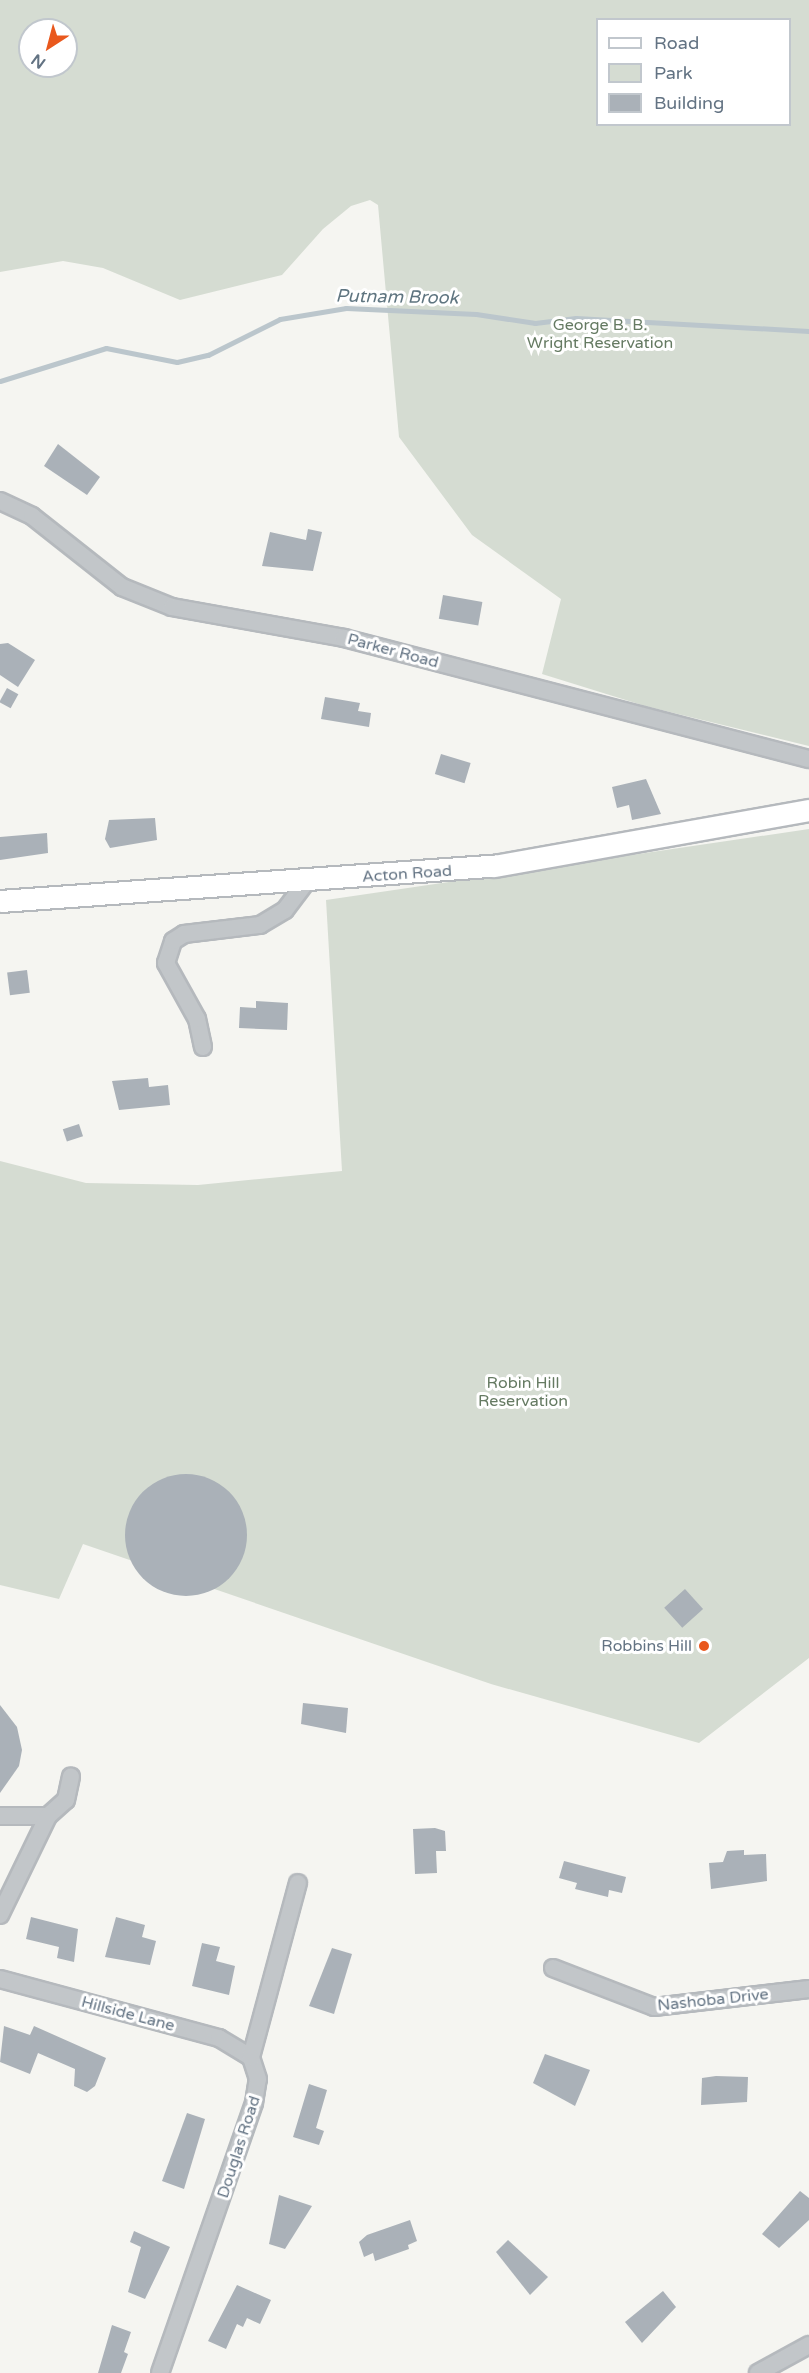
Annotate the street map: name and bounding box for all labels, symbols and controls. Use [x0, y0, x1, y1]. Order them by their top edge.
north arrow [18, 18, 78, 78]
legend [596, 18, 791, 126]
text: Road [654, 32, 699, 54]
text: N [28, 49, 50, 73]
text: Park [654, 62, 692, 84]
text: Building [654, 92, 724, 114]
water label: Putnam Brook [335, 285, 459, 309]
park label: George B. B. Wright Reservation [527, 315, 673, 353]
street label: Parker Road [345, 630, 441, 672]
street label: Acton Road [361, 861, 453, 887]
park label: Robin Hill Reservation [478, 1373, 568, 1411]
place label: Robbins Hill [601, 1636, 692, 1656]
marker: Robbins Hill [697, 1639, 711, 1653]
street label: Nashoba Drive [656, 1985, 770, 2015]
street label: Hillside Lane [79, 1992, 177, 2036]
street label: Douglas Road [213, 2093, 265, 2201]

